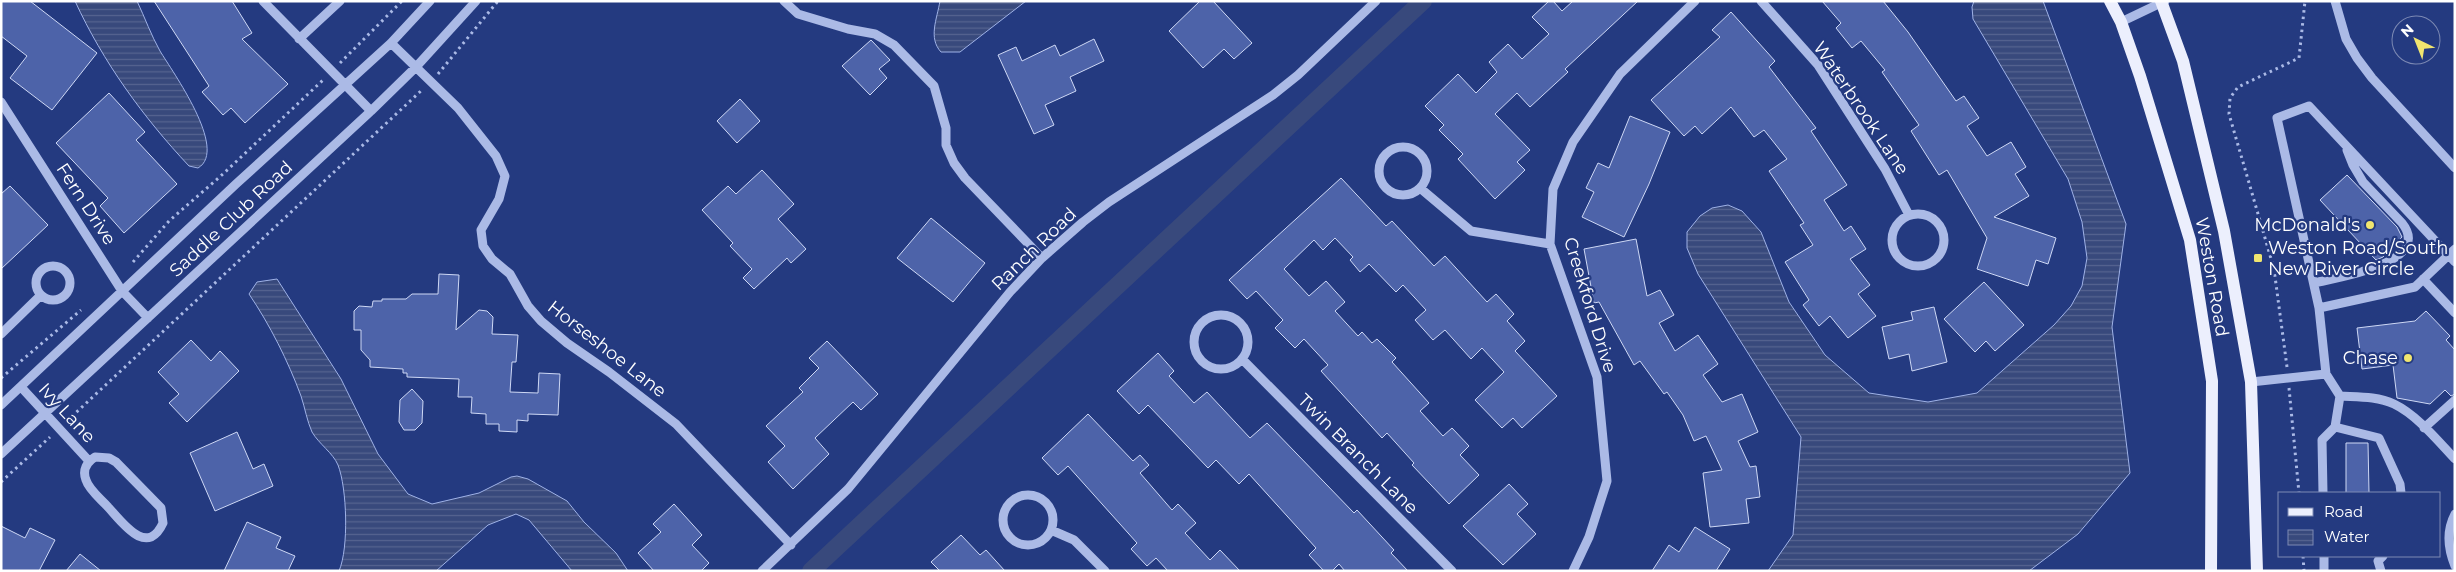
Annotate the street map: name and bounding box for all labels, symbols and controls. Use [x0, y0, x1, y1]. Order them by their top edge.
north arrow [2391, 15, 2441, 65]
text: N [2397, 20, 2417, 41]
street label: Waterbrook Lane [1808, 37, 1914, 179]
street label: Saddle Club Road [165, 156, 297, 282]
street label: Fern Drive [51, 159, 121, 249]
street label: Ranch Road [987, 203, 1081, 295]
place label: McDonald's [2254, 214, 2360, 236]
street label: Weston Road [2191, 216, 2233, 338]
marker: McDonald's [2364, 219, 2376, 231]
street label: Creekford Drive [1559, 235, 1621, 376]
place label: Weston Road/South New River Circle [2268, 237, 2448, 280]
marker: Weston Road/South New River Circle [2252, 252, 2264, 264]
street label: Horseshoe Lane [543, 296, 671, 402]
place label: Chase [2343, 347, 2398, 369]
marker: Chase [2402, 352, 2414, 364]
street label: Ivy Lane [34, 379, 100, 448]
street label: Twin Branch Lane [1293, 389, 1423, 519]
legend [2278, 492, 2441, 557]
text: Road [2324, 502, 2363, 521]
text: Water [2324, 527, 2370, 546]

